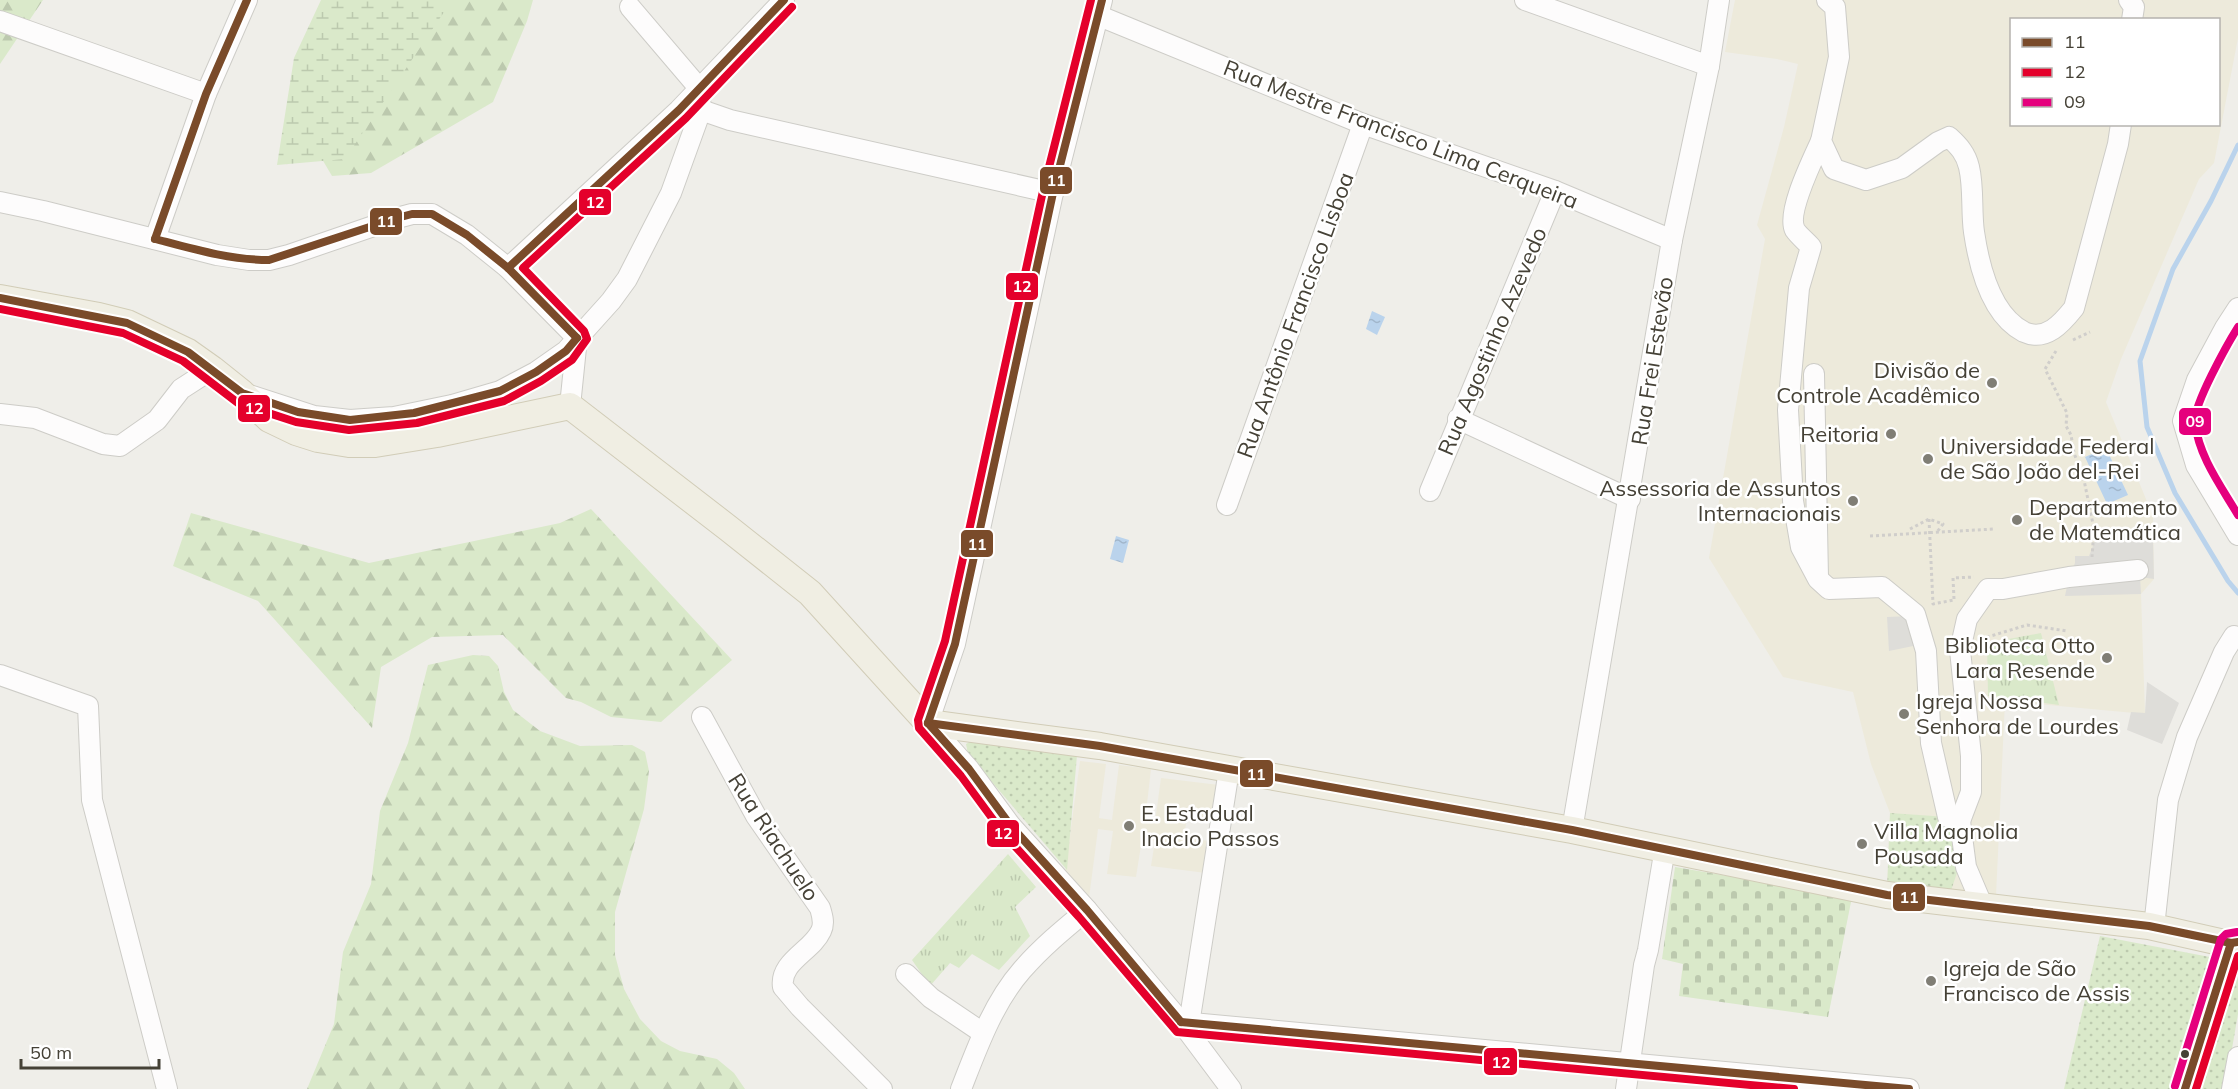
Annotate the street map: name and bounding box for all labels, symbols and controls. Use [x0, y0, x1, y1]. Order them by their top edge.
legend [2010, 18, 2220, 126]
text: 11 [2064, 30, 2086, 53]
street label: Rua Mestre Francisco Lima Cerqueira [1220, 53, 1582, 215]
text: 12 [2064, 60, 2086, 83]
text: 09 [2064, 90, 2086, 113]
line badge: 11 [1039, 166, 1073, 195]
street label: Rua Antônio Francisco Lisboa [1230, 168, 1360, 462]
text: 11 [1046, 170, 1066, 190]
line badge: 12 [578, 188, 612, 216]
text: 12 [585, 192, 605, 212]
line badge: 11 [369, 207, 403, 236]
text: 11 [376, 211, 396, 231]
street label: Rua Agostinho Azevedo [1431, 223, 1553, 459]
line badge: 12 [1005, 272, 1039, 301]
street label: Rua Frei Estevão [1625, 275, 1679, 447]
text: 12 [1012, 276, 1032, 296]
place label: Divisão de Controle Acadêmico [1776, 356, 1980, 409]
marker: Divisão de Controle Acadêmico [1985, 376, 1999, 390]
line badge: 12 [237, 394, 271, 423]
text: 12 [244, 398, 264, 418]
line badge: 09 [2178, 407, 2212, 436]
text: 09 [2185, 411, 2205, 431]
place label: Reitoria [1800, 420, 1879, 448]
marker: Reitoria [1884, 427, 1898, 441]
place label: Universidade Federal de São João del-Rei [1940, 432, 2154, 485]
marker: Universidade Federal de São João del-Rei [1921, 452, 1935, 466]
place label: Assessoria de Assuntos Internacionais [1599, 474, 1841, 527]
place label: Departamento de Matemática [2029, 493, 2181, 546]
marker: Assessoria de Assuntos Internacionais [1846, 494, 1860, 508]
marker: Departamento de Matemática [2010, 513, 2024, 527]
line badge: 11 [960, 529, 994, 558]
text: 11 [967, 534, 987, 554]
place label: Biblioteca Otto Lara Resende [1945, 631, 2095, 684]
marker: Biblioteca Otto Lara Resende [2100, 651, 2114, 665]
place label: Igreja Nossa Senhora de Lourdes [1916, 687, 2119, 740]
marker: Igreja Nossa Senhora de Lourdes [1897, 707, 1911, 721]
line badge: 11 [1239, 759, 1274, 788]
text: 11 [1246, 764, 1266, 784]
street label: Rua Riachuelo [722, 768, 826, 906]
place label: E. Estadual Inacio Passos [1141, 799, 1280, 852]
place label: Villa Magnolia Pousada [1874, 817, 2018, 870]
line badge: 12 [986, 819, 1020, 848]
marker: E. Estadual Inacio Passos [1122, 819, 1136, 833]
text: 12 [993, 823, 1013, 843]
marker: Villa Magnolia Pousada [1855, 837, 1869, 851]
line badge: 11 [1892, 883, 1926, 912]
text: 11 [1899, 887, 1919, 907]
place label: Igreja de São Francisco de Assis [1943, 954, 2130, 1007]
marker: Igreja de São Francisco de Assis [1924, 974, 1938, 988]
scale bar [21, 1032, 159, 1070]
text: 50 m [30, 1041, 72, 1064]
line badge: 12 [1483, 1047, 1518, 1076]
unlabelled marker [2179, 1048, 2191, 1060]
text: 12 [1491, 1052, 1511, 1072]

